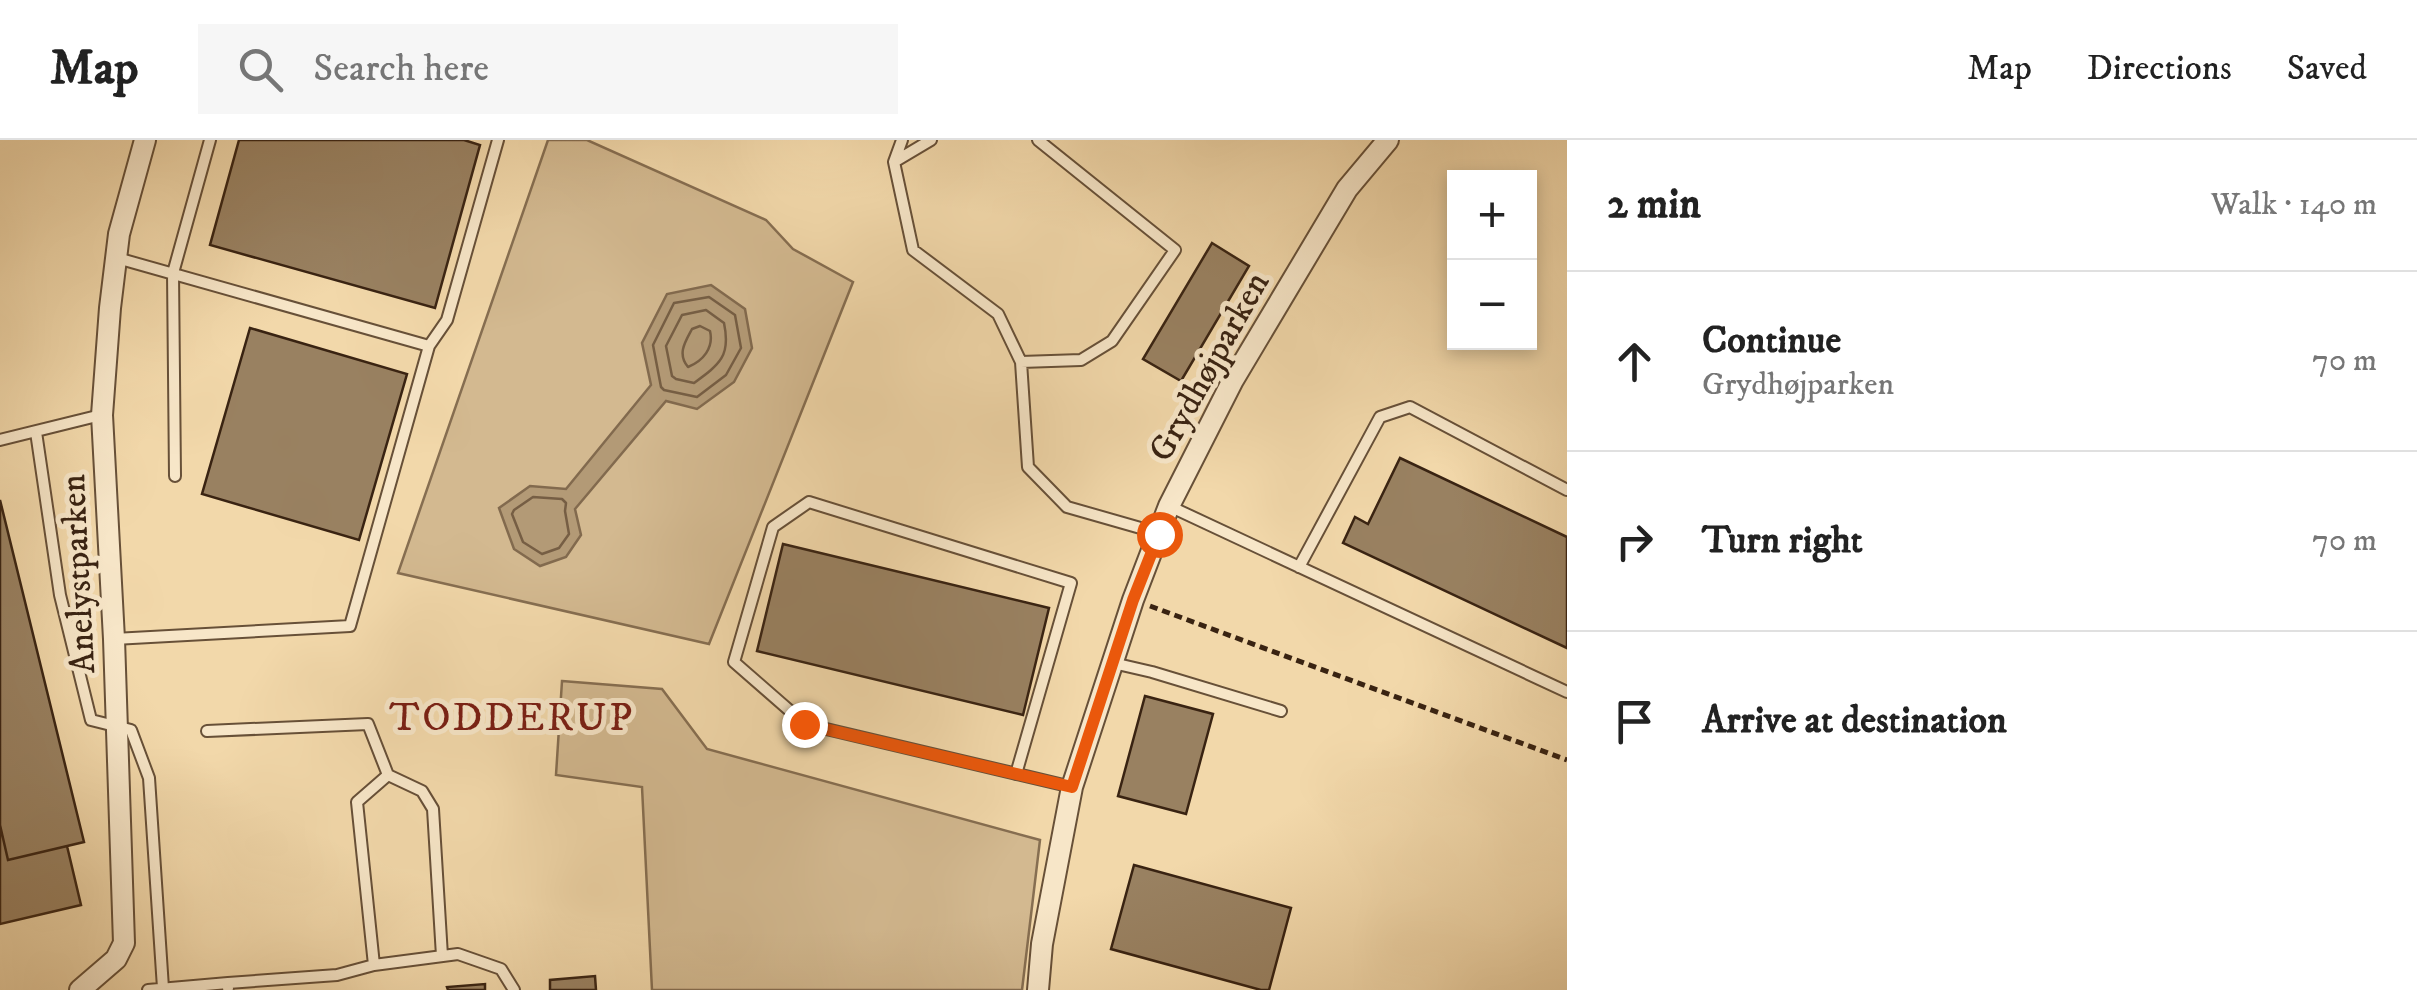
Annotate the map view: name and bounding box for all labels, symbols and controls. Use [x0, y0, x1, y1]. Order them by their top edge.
search box [198, 24, 898, 114]
text: Map [50, 39, 138, 99]
icon: search [233, 42, 288, 97]
text: Search here [313, 45, 489, 93]
text: Map [1967, 47, 2032, 91]
text: Directions [2087, 47, 2232, 91]
text: Saved [2287, 47, 2367, 91]
map controls [1447, 170, 1537, 350]
button: + [1447, 170, 1537, 260]
text: 2 min [1607, 179, 1701, 231]
text: Walk · 140 m [2211, 185, 2377, 225]
button: − [1447, 260, 1537, 350]
street label: Grydhøjparken [1140, 264, 1280, 470]
text: Continue [1702, 317, 1841, 365]
icon: ahead [1607, 334, 1662, 389]
text: 70 m [2312, 341, 2377, 381]
text: Grydhøjparken [1702, 365, 1894, 405]
street label: Anelystparken [52, 473, 106, 675]
route start [1137, 512, 1183, 558]
icon: right [1607, 514, 1662, 569]
text: Turn right [1702, 517, 1863, 565]
text: 70 m [2312, 521, 2377, 561]
district label: TODDERUP [389, 694, 635, 744]
icon: arrive [1607, 694, 1662, 749]
text: Arrive at destination [1702, 697, 2007, 745]
route end [782, 702, 828, 748]

